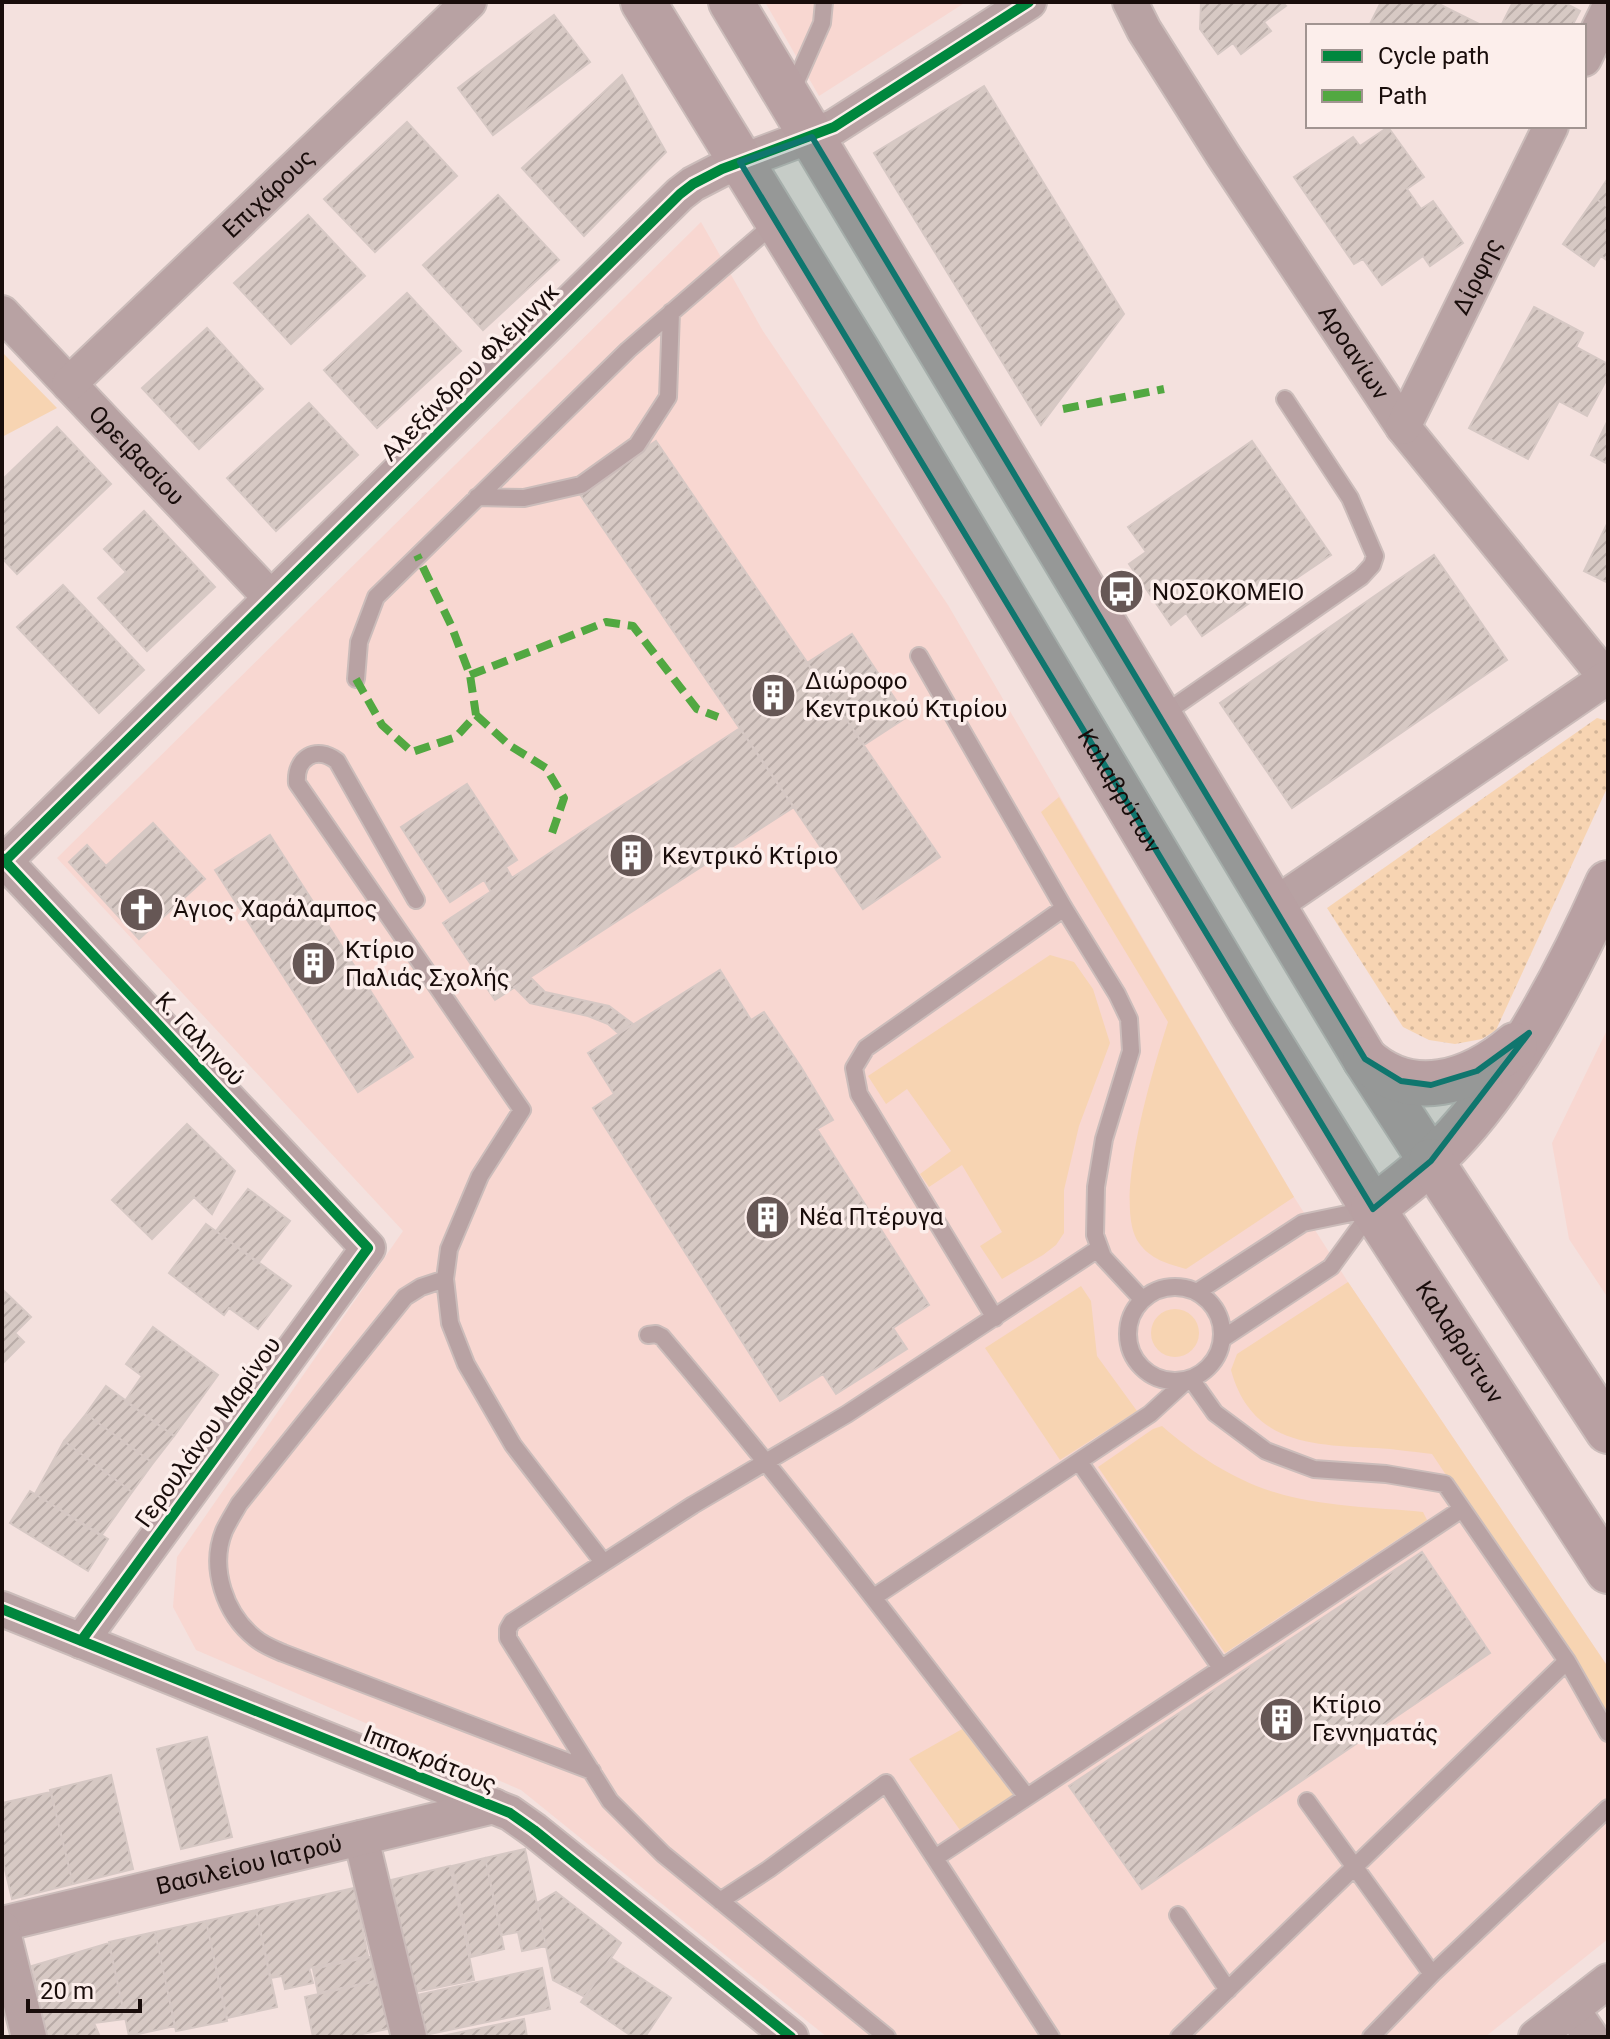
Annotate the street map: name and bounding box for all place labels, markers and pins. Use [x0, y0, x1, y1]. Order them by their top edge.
bus stop icon: ΝΟΣΟΚΟΜΕΙΟ [1097, 568, 1145, 616]
place label: ΝΟΣΟΚΟΜΕΙΟ [1152, 578, 1304, 606]
place label: Διώροφο Κεντρικού Κτιρίου [805, 667, 1007, 723]
building icon: Διώροφο Κεντρικού Κτιρίου [750, 671, 798, 719]
building icon: Κεντρικό Κτίριο [607, 832, 655, 880]
place label: Κεντρικό Κτίριο [662, 842, 838, 870]
church icon: Άγιος Χαράλαμπος [118, 885, 166, 933]
place label: Άγιος Χαράλαμπος [173, 895, 377, 923]
place label: Κτίριο Παλιάς Σχολής [345, 936, 510, 992]
building icon: Κτίριο Παλιάς Σχολής [290, 940, 338, 988]
building icon: Νέα Πτέρυγα [744, 1193, 792, 1241]
place label: Νέα Πτέρυγα [799, 1203, 944, 1231]
place label: Κτίριο Γεννηματάς [1312, 1691, 1438, 1747]
building icon: Κτίριο Γεννηματάς [1257, 1695, 1305, 1743]

